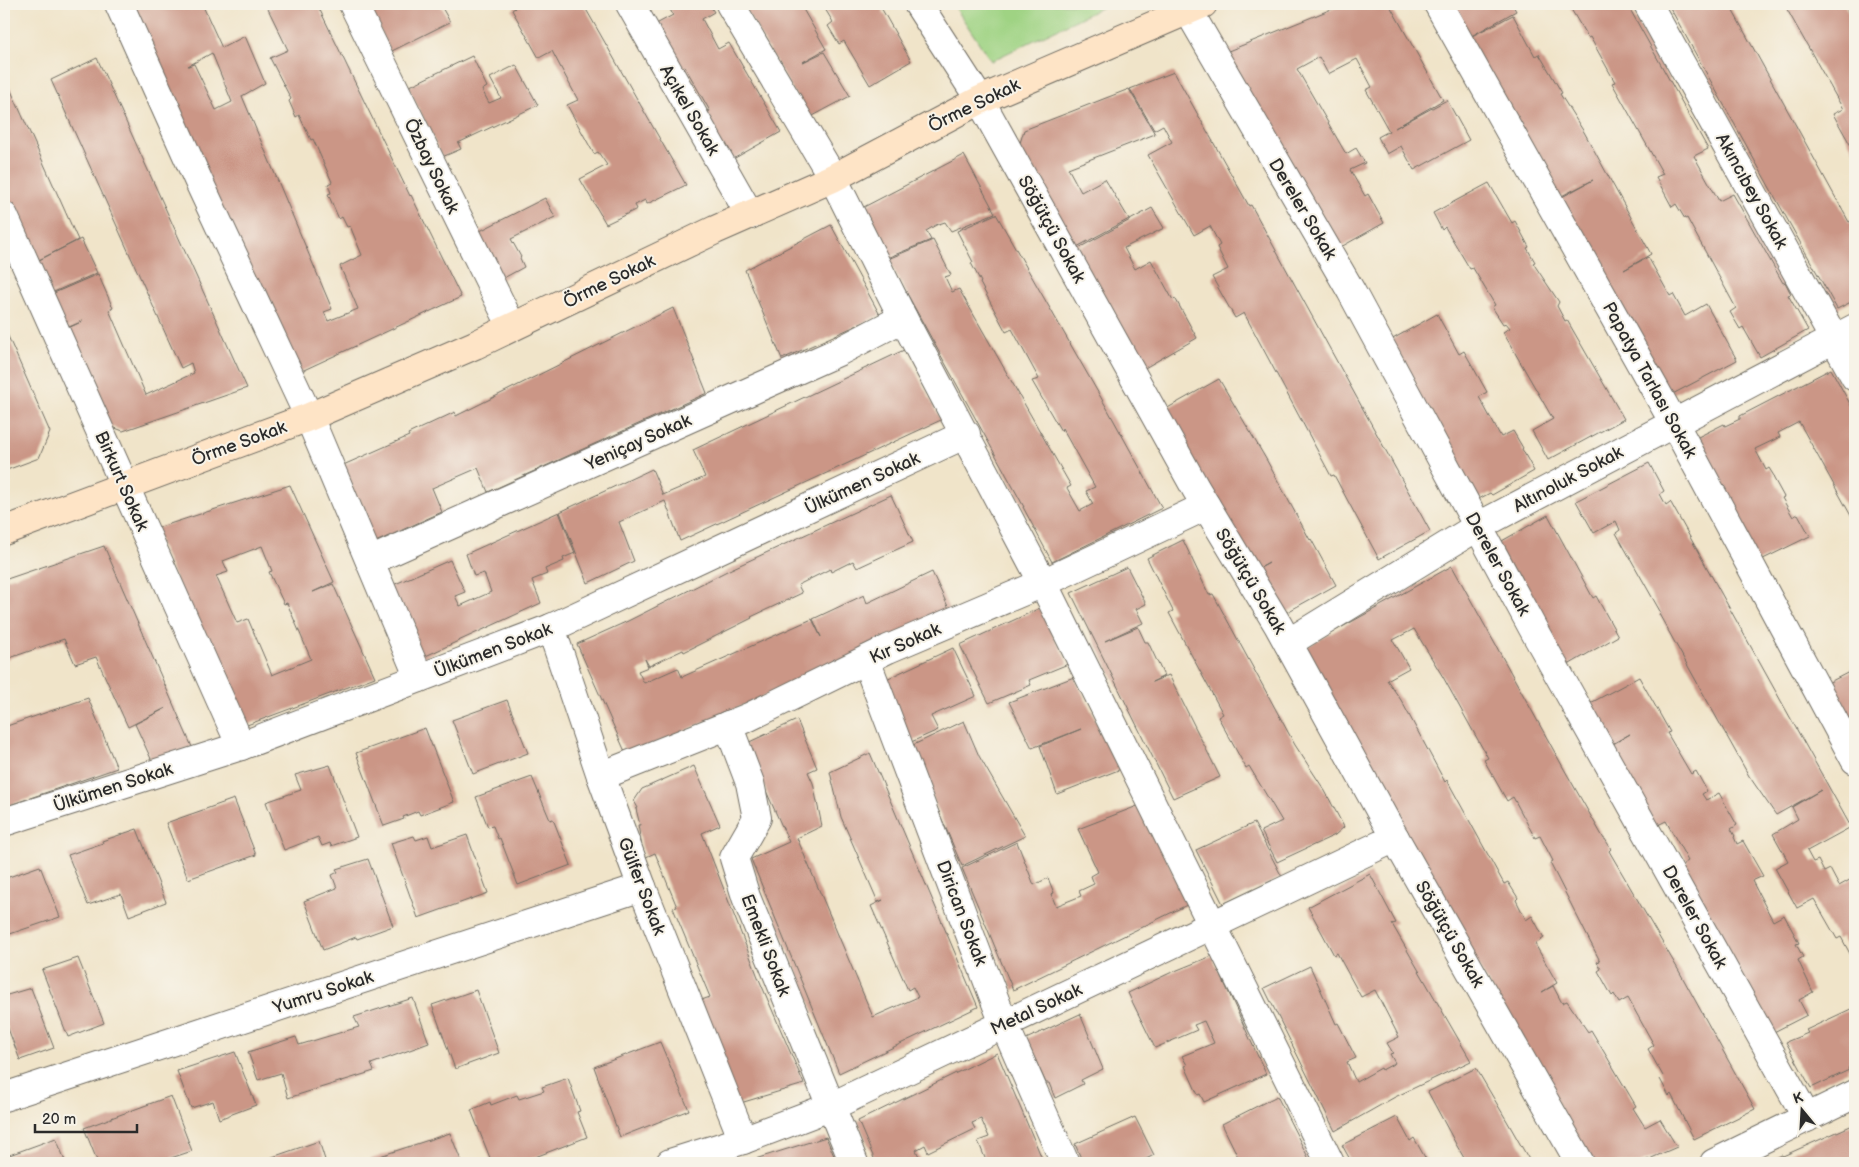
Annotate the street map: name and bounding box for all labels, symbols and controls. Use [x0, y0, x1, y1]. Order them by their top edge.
street label: Açıkel Sokak [655, 61, 724, 159]
street label: Örme Sokak [924, 73, 1024, 137]
street label: Özbay Sokak [400, 115, 465, 217]
street label: Akıncıbey Sokak [1711, 130, 1792, 253]
street label: Dereler Sokak [1264, 155, 1341, 264]
street label: Söğütçü Sokak [1013, 172, 1090, 287]
street label: Örme Sokak [559, 249, 659, 313]
street label: Papatya Tarlası Sokak [1598, 299, 1701, 462]
street label: Yeniçay Sokak [581, 410, 695, 476]
street label: Örme Sokak [188, 416, 290, 470]
street label: Birkurt Sokak [90, 428, 153, 535]
street label: Altınoluk Sokak [1510, 442, 1627, 517]
street label: Ülkümen Sokak [801, 447, 923, 519]
street label: Dereler Sokak [1461, 509, 1535, 620]
street label: Söğütçü Sokak [1211, 525, 1290, 638]
street label: Ülkümen Sokak [431, 617, 555, 683]
street label: Kır Sokak [866, 618, 944, 668]
street label: Ülkümen Sokak [50, 757, 176, 817]
street label: Gülfer Sokak [613, 834, 670, 938]
street label: Dirican Sokak [932, 858, 991, 969]
street label: Dereler Sokak [1658, 862, 1732, 973]
street label: Söğütçü Sokak [1411, 877, 1489, 991]
street label: Emekli Sokak [736, 891, 795, 999]
street label: Yumru Sokak [269, 966, 376, 1019]
street label: Metal Sokak [987, 979, 1085, 1040]
north arrow [1776, 1084, 1826, 1134]
text: K [1791, 1088, 1806, 1108]
scale bar [35, 1102, 138, 1134]
text: 20 m [42, 1110, 76, 1129]

